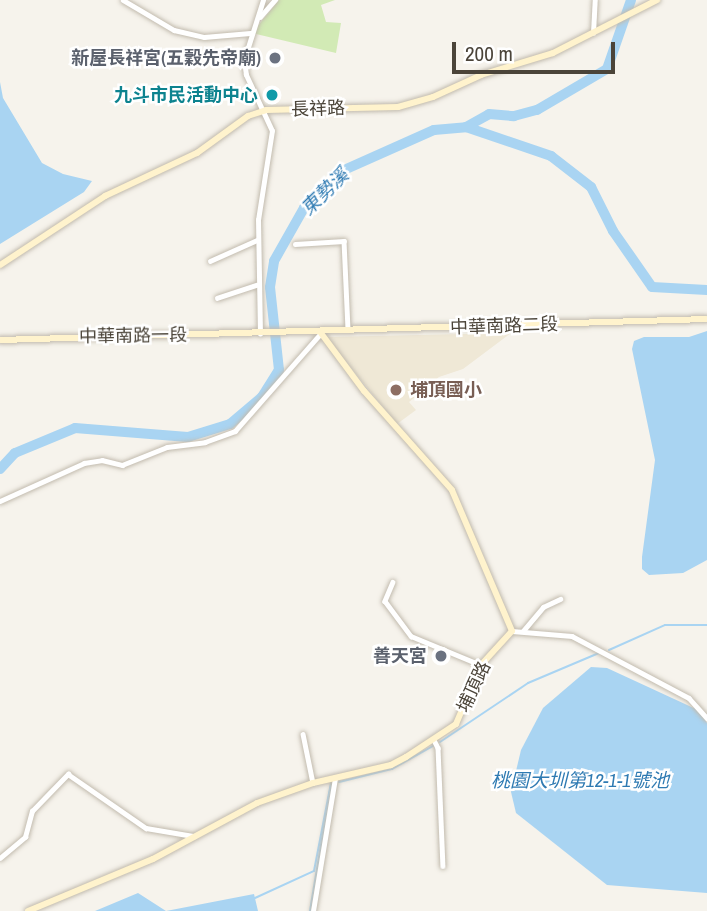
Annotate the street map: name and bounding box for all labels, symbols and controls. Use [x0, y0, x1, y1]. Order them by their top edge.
scale bar [455, 28, 618, 72]
text: 200 m [465, 39, 513, 68]
place label: 新屋長祥宮(五穀先帝廟) [71, 47, 261, 69]
marker: 新屋長祥宮(五穀先帝廟) [267, 50, 283, 66]
place label: 九斗市民活動中心 [114, 84, 258, 106]
marker: 九斗市民活動中心 [264, 87, 280, 103]
street label: 長祥路 [291, 97, 345, 121]
water label: 東勢溪 [297, 164, 353, 220]
street label: 中華南路二段 [450, 313, 558, 339]
street label: 中華南路一段 [79, 324, 187, 348]
place label: 埔頂國小 [410, 379, 482, 401]
marker: 埔頂國小 [388, 382, 404, 398]
place label: 善天宮 [373, 645, 427, 667]
marker: 善天宮 [433, 648, 449, 664]
street label: 埔頂路 [453, 658, 495, 716]
water label: 桃園大圳第12-1-1號池 [491, 770, 669, 792]

